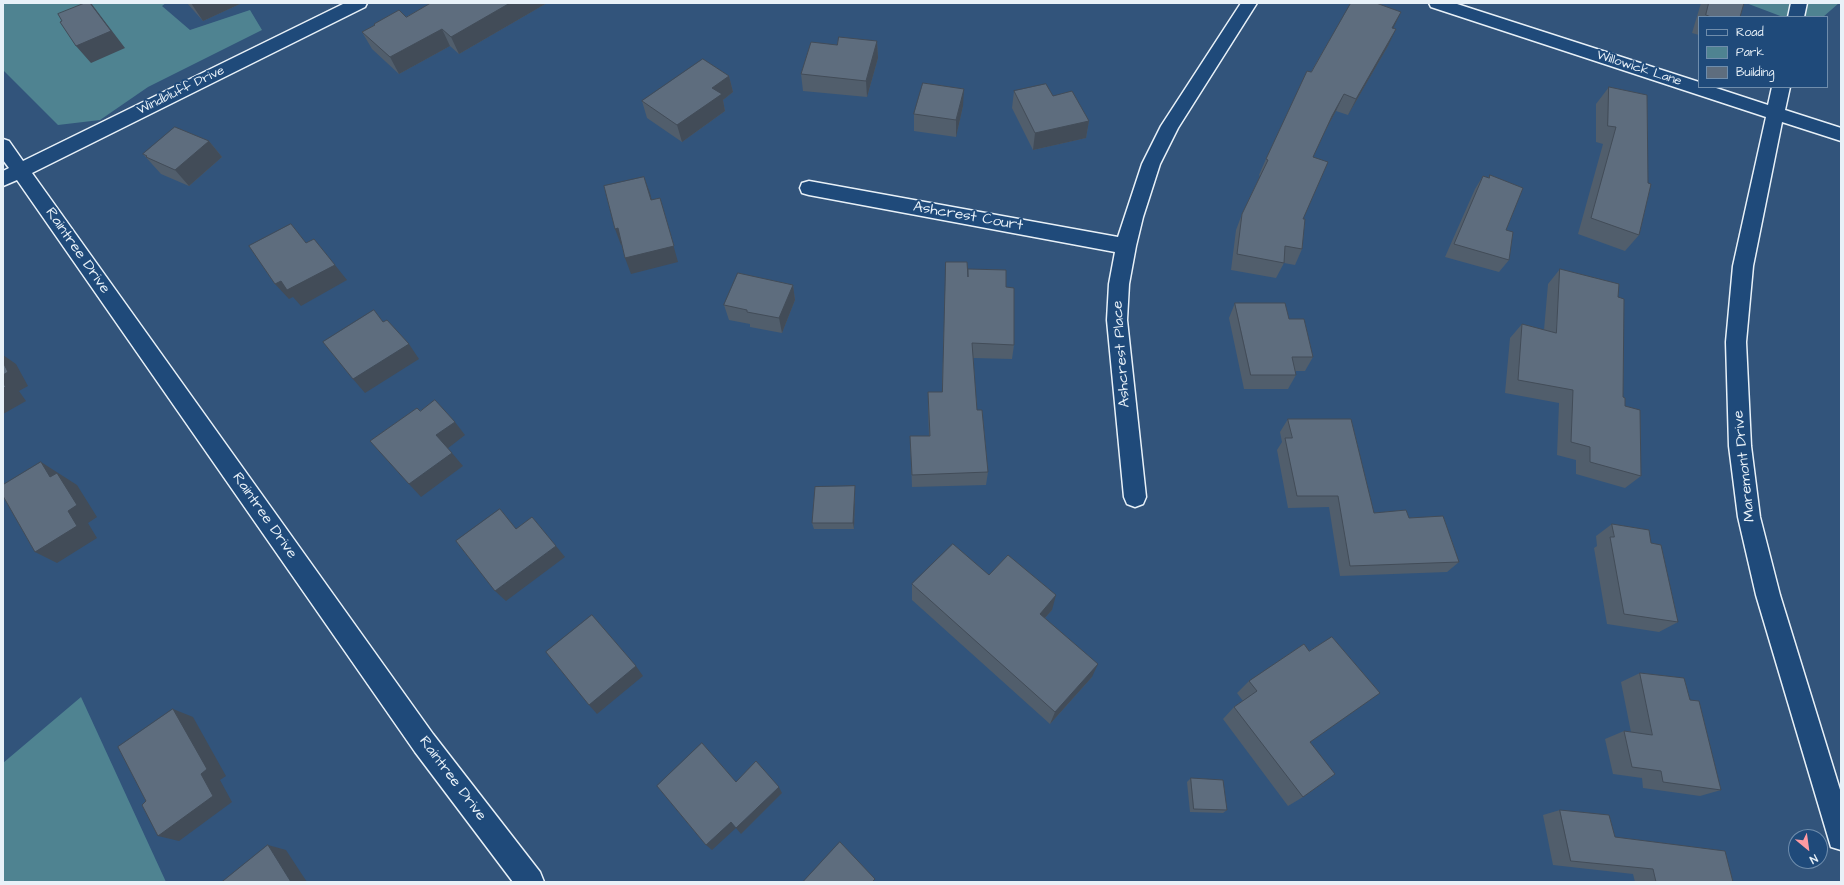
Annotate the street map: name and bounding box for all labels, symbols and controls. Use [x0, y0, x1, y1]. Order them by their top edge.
legend [1698, 16, 1828, 88]
text: Road [1736, 24, 1764, 41]
text: Park [1736, 44, 1764, 61]
street label: Willowick Lane [1594, 48, 1684, 90]
street label: Windbluff Drive [135, 63, 227, 119]
text: Building [1736, 64, 1774, 81]
street label: Ashcrest Court [912, 198, 1024, 236]
street label: Raintree Drive [41, 205, 113, 297]
street label: Ashcrest Place [1109, 300, 1135, 408]
street label: Maremont Drive [1730, 409, 1760, 523]
street label: Raintree Drive [228, 470, 300, 562]
street label: Raintree Drive [414, 733, 490, 825]
north arrow [1788, 829, 1828, 869]
text: N [1807, 851, 1820, 867]

